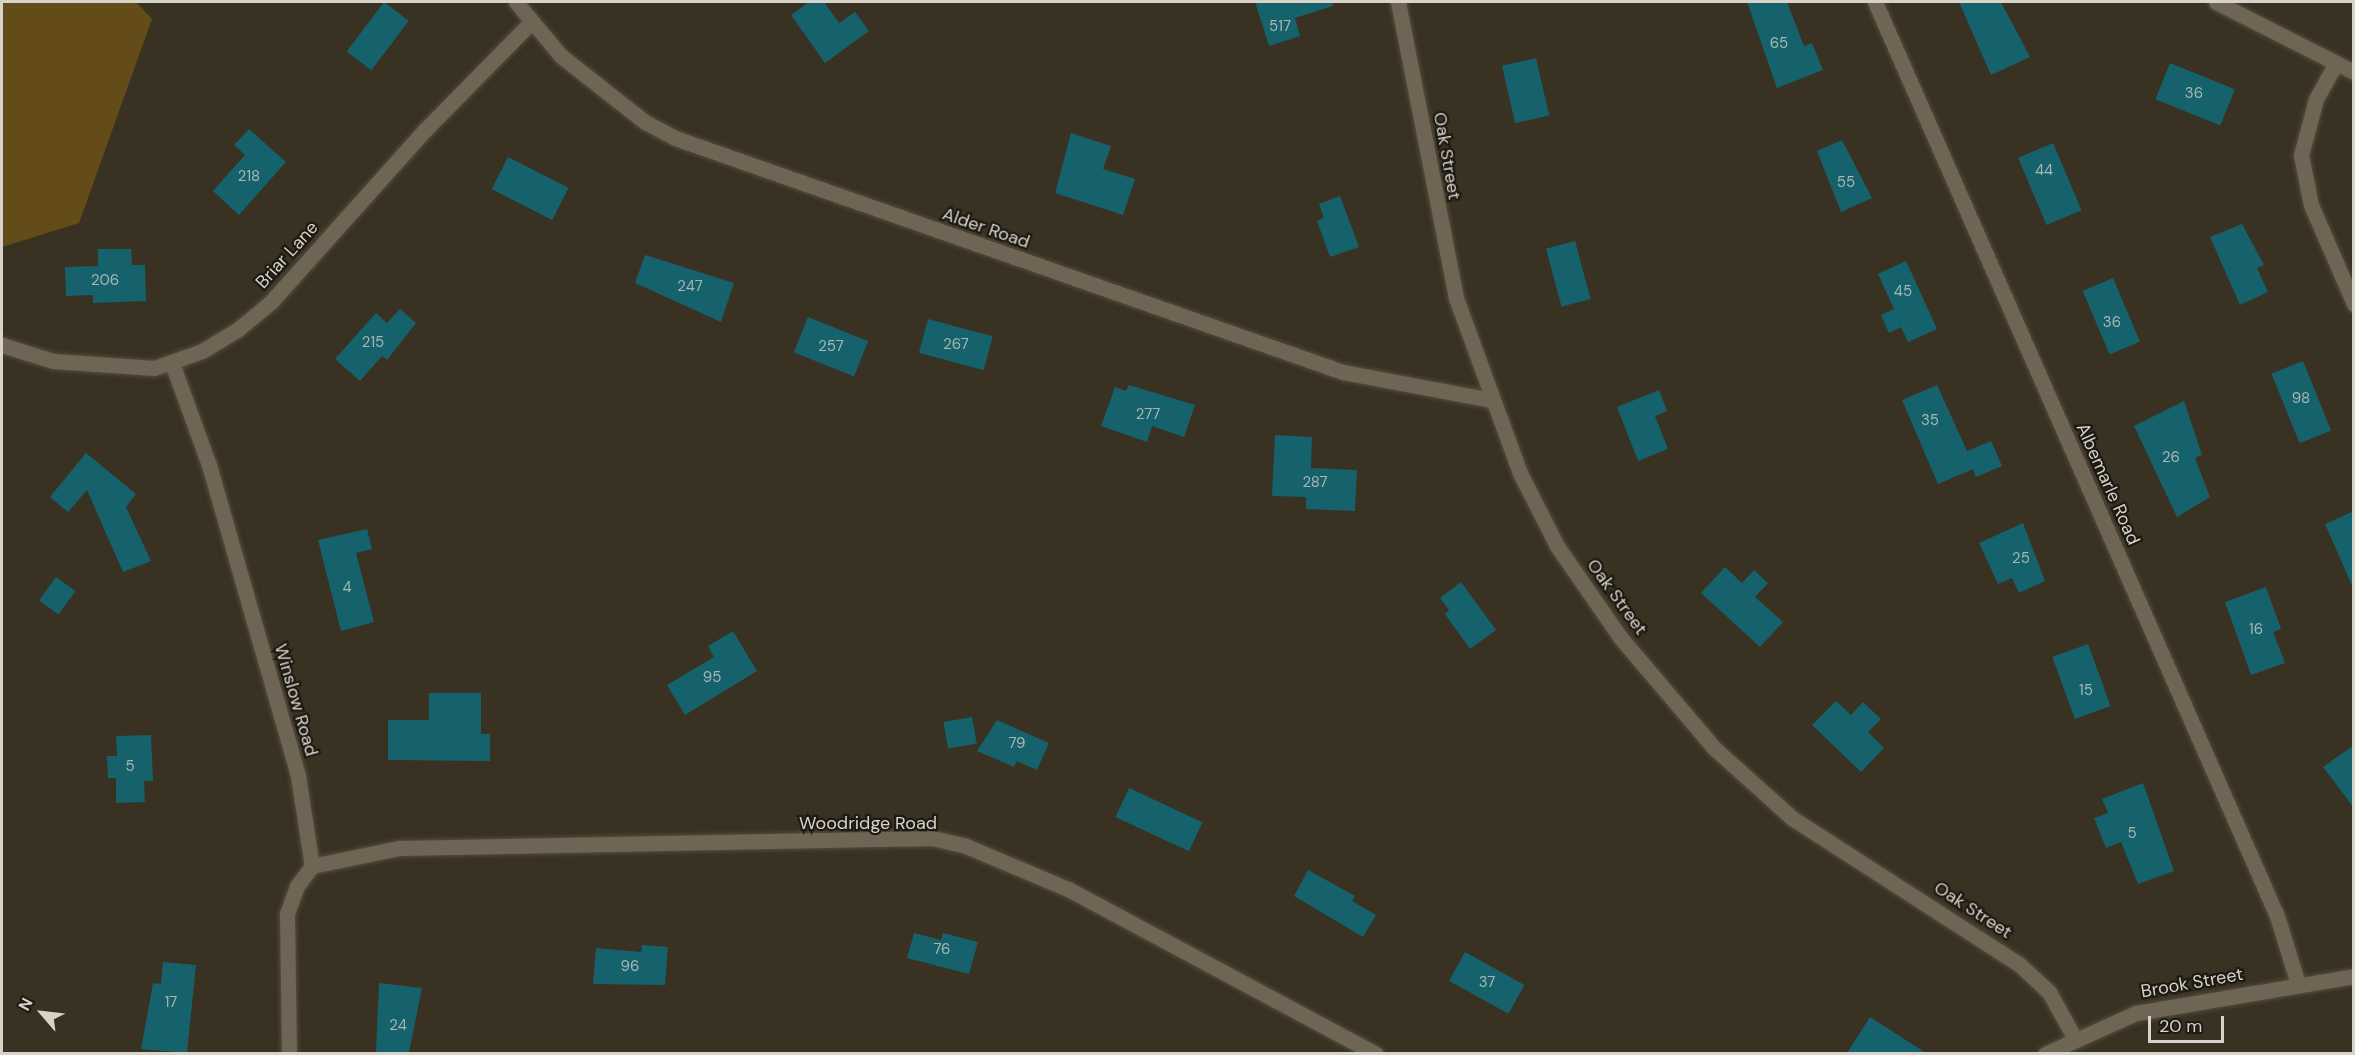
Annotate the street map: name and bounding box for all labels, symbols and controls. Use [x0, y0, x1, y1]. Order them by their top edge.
house number: 517 [1269, 18, 1291, 36]
house number: 65 [1770, 35, 1788, 53]
house number: 36 [2185, 85, 2203, 103]
street label: Oak Street [1429, 110, 1465, 202]
house number: 44 [2035, 162, 2053, 180]
house number: 218 [238, 168, 260, 186]
house number: 55 [1837, 174, 1855, 192]
street label: Alder Road [940, 203, 1032, 253]
street label: Briar Lane [251, 217, 323, 293]
house number: 206 [91, 272, 119, 290]
house number: 247 [677, 278, 703, 296]
house number: 45 [1894, 283, 1912, 301]
house number: 36 [2103, 314, 2121, 332]
house number: 215 [362, 334, 384, 352]
house number: 267 [943, 336, 969, 354]
house number: 257 [818, 338, 844, 356]
house number: 98 [2292, 390, 2310, 408]
house number: 277 [1136, 406, 1160, 424]
house number: 35 [1921, 412, 1939, 430]
street label: Albemarle Road [2072, 420, 2144, 548]
house number: 26 [2162, 449, 2180, 467]
house number: 287 [1302, 474, 1328, 492]
house number: 25 [2012, 550, 2030, 568]
street label: Oak Street [1582, 555, 1652, 639]
house number: 4 [342, 579, 352, 597]
house number: 16 [2249, 621, 2263, 639]
street label: Winslow Road [270, 641, 322, 759]
house number: 95 [703, 669, 721, 687]
house number: 15 [2079, 682, 2093, 700]
house number: 79 [1008, 735, 1026, 753]
house number: 5 [125, 758, 135, 776]
street label: Woodridge Road [799, 812, 937, 834]
house number: 5 [2127, 825, 2137, 843]
street label: Oak Street [1930, 877, 2016, 943]
house number: 76 [933, 941, 951, 959]
house number: 96 [621, 958, 639, 976]
street label: Brook Street [2139, 963, 2245, 1003]
house number: 37 [1479, 974, 1495, 992]
north arrow [12, 983, 72, 1043]
text: N [14, 994, 38, 1014]
house number: 17 [165, 994, 177, 1012]
scale bar [2151, 1004, 2228, 1042]
text: 20 m [2159, 1014, 2202, 1038]
house number: 24 [389, 1017, 407, 1035]

